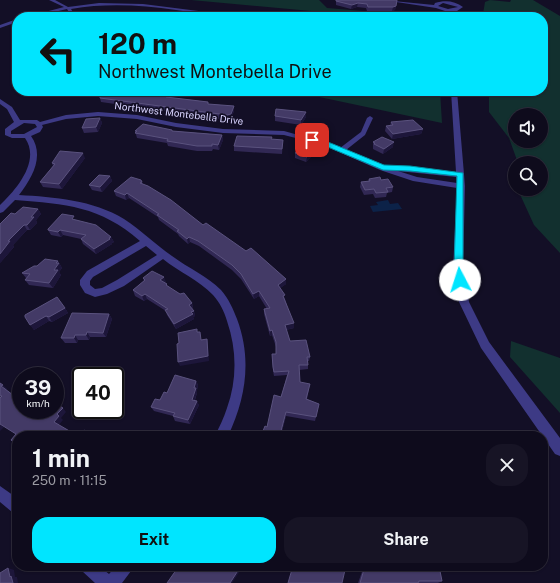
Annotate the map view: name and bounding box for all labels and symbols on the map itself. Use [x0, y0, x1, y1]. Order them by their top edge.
street label: Northwest Montebella Drive [114, 99, 244, 127]
pin [295, 123, 329, 157]
position arrow [439, 259, 481, 301]
speed limit sign: 40 [72, 367, 124, 419]

